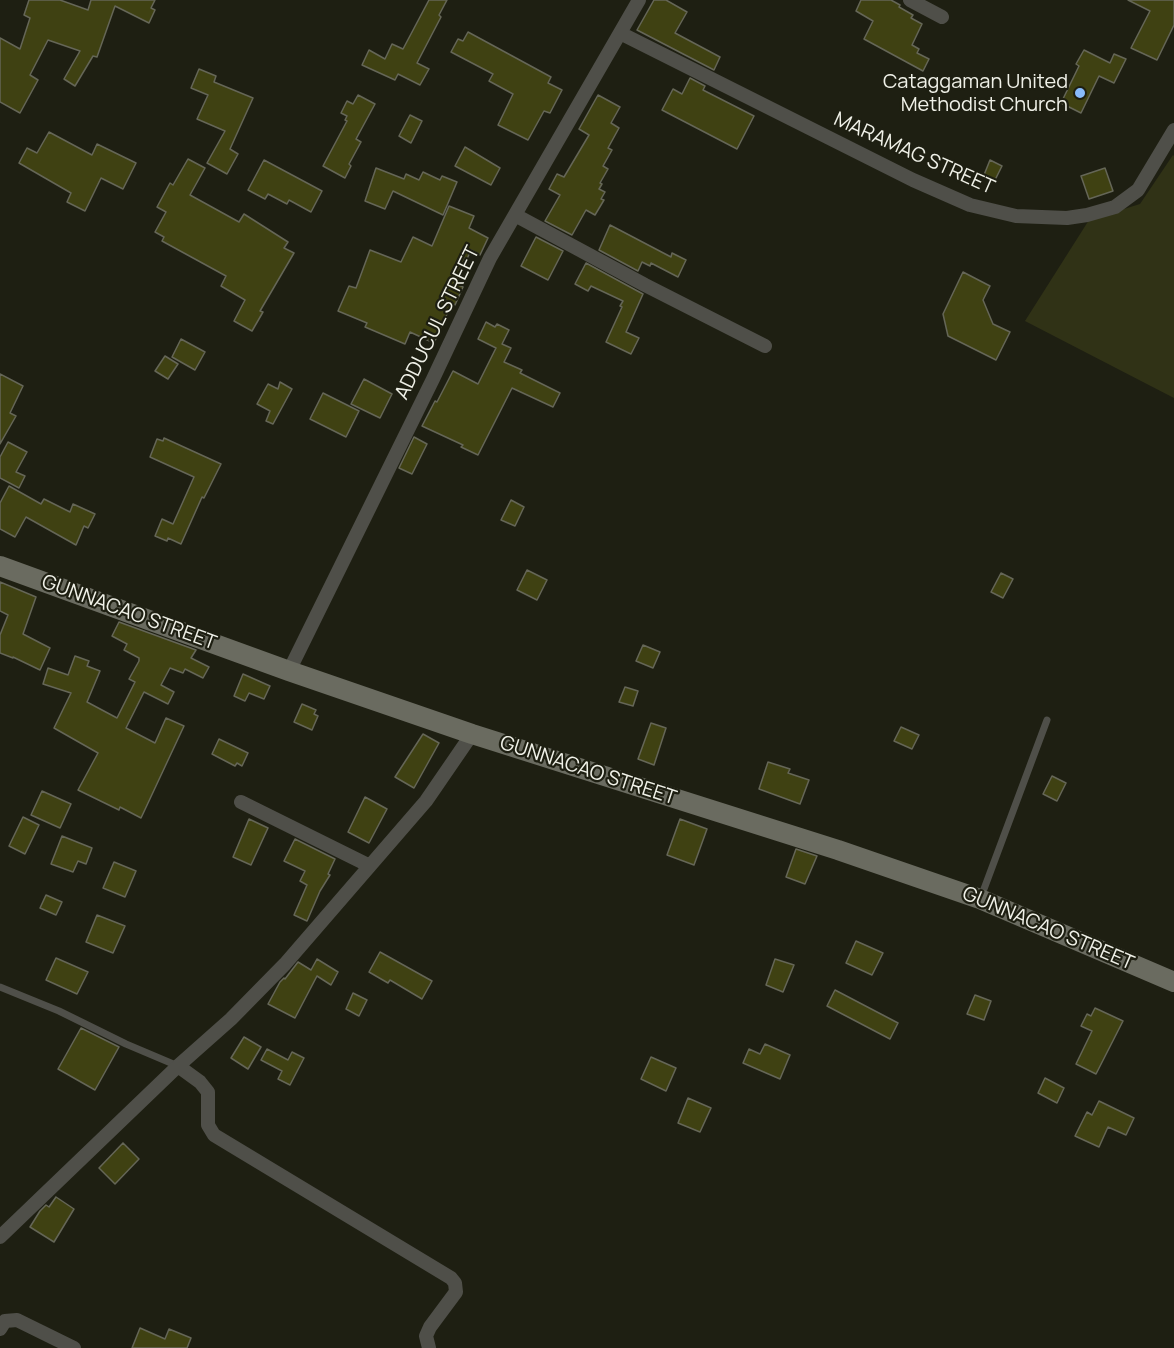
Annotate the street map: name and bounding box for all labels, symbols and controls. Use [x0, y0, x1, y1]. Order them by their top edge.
place label: Cataggaman United Methodist Church [883, 70, 1068, 117]
marker: Cataggaman United Methodist Church [1073, 86, 1087, 100]
street label: MARAMAG STREET [830, 108, 998, 200]
street label: ADDUCUL STREET [390, 242, 486, 404]
street label: GUNNACAO STREET [38, 570, 220, 656]
street label: GUNNACAO STREET [497, 731, 679, 811]
street label: GUNNACAO STREET [959, 882, 1137, 976]

